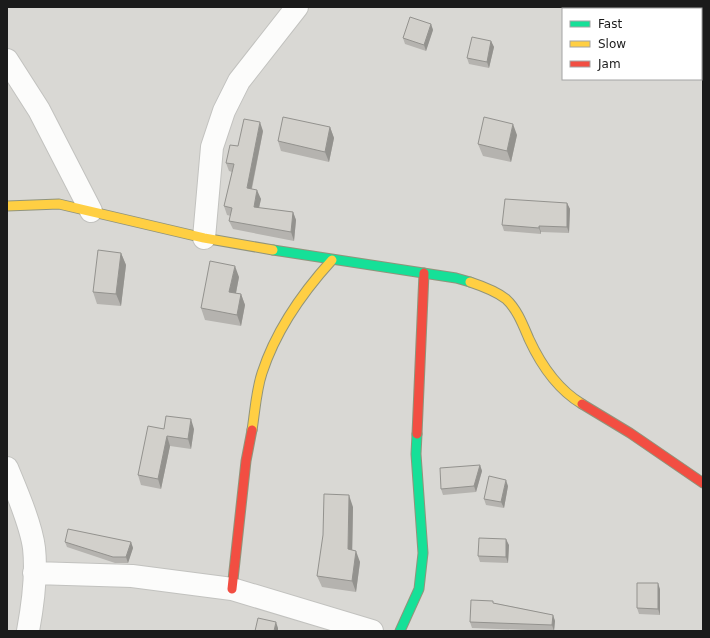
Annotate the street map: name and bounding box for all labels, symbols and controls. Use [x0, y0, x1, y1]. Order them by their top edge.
legend [562, 8, 702, 80]
text: Fast [598, 17, 622, 31]
text: Slow [598, 37, 626, 51]
text: Jam [597, 57, 621, 71]

